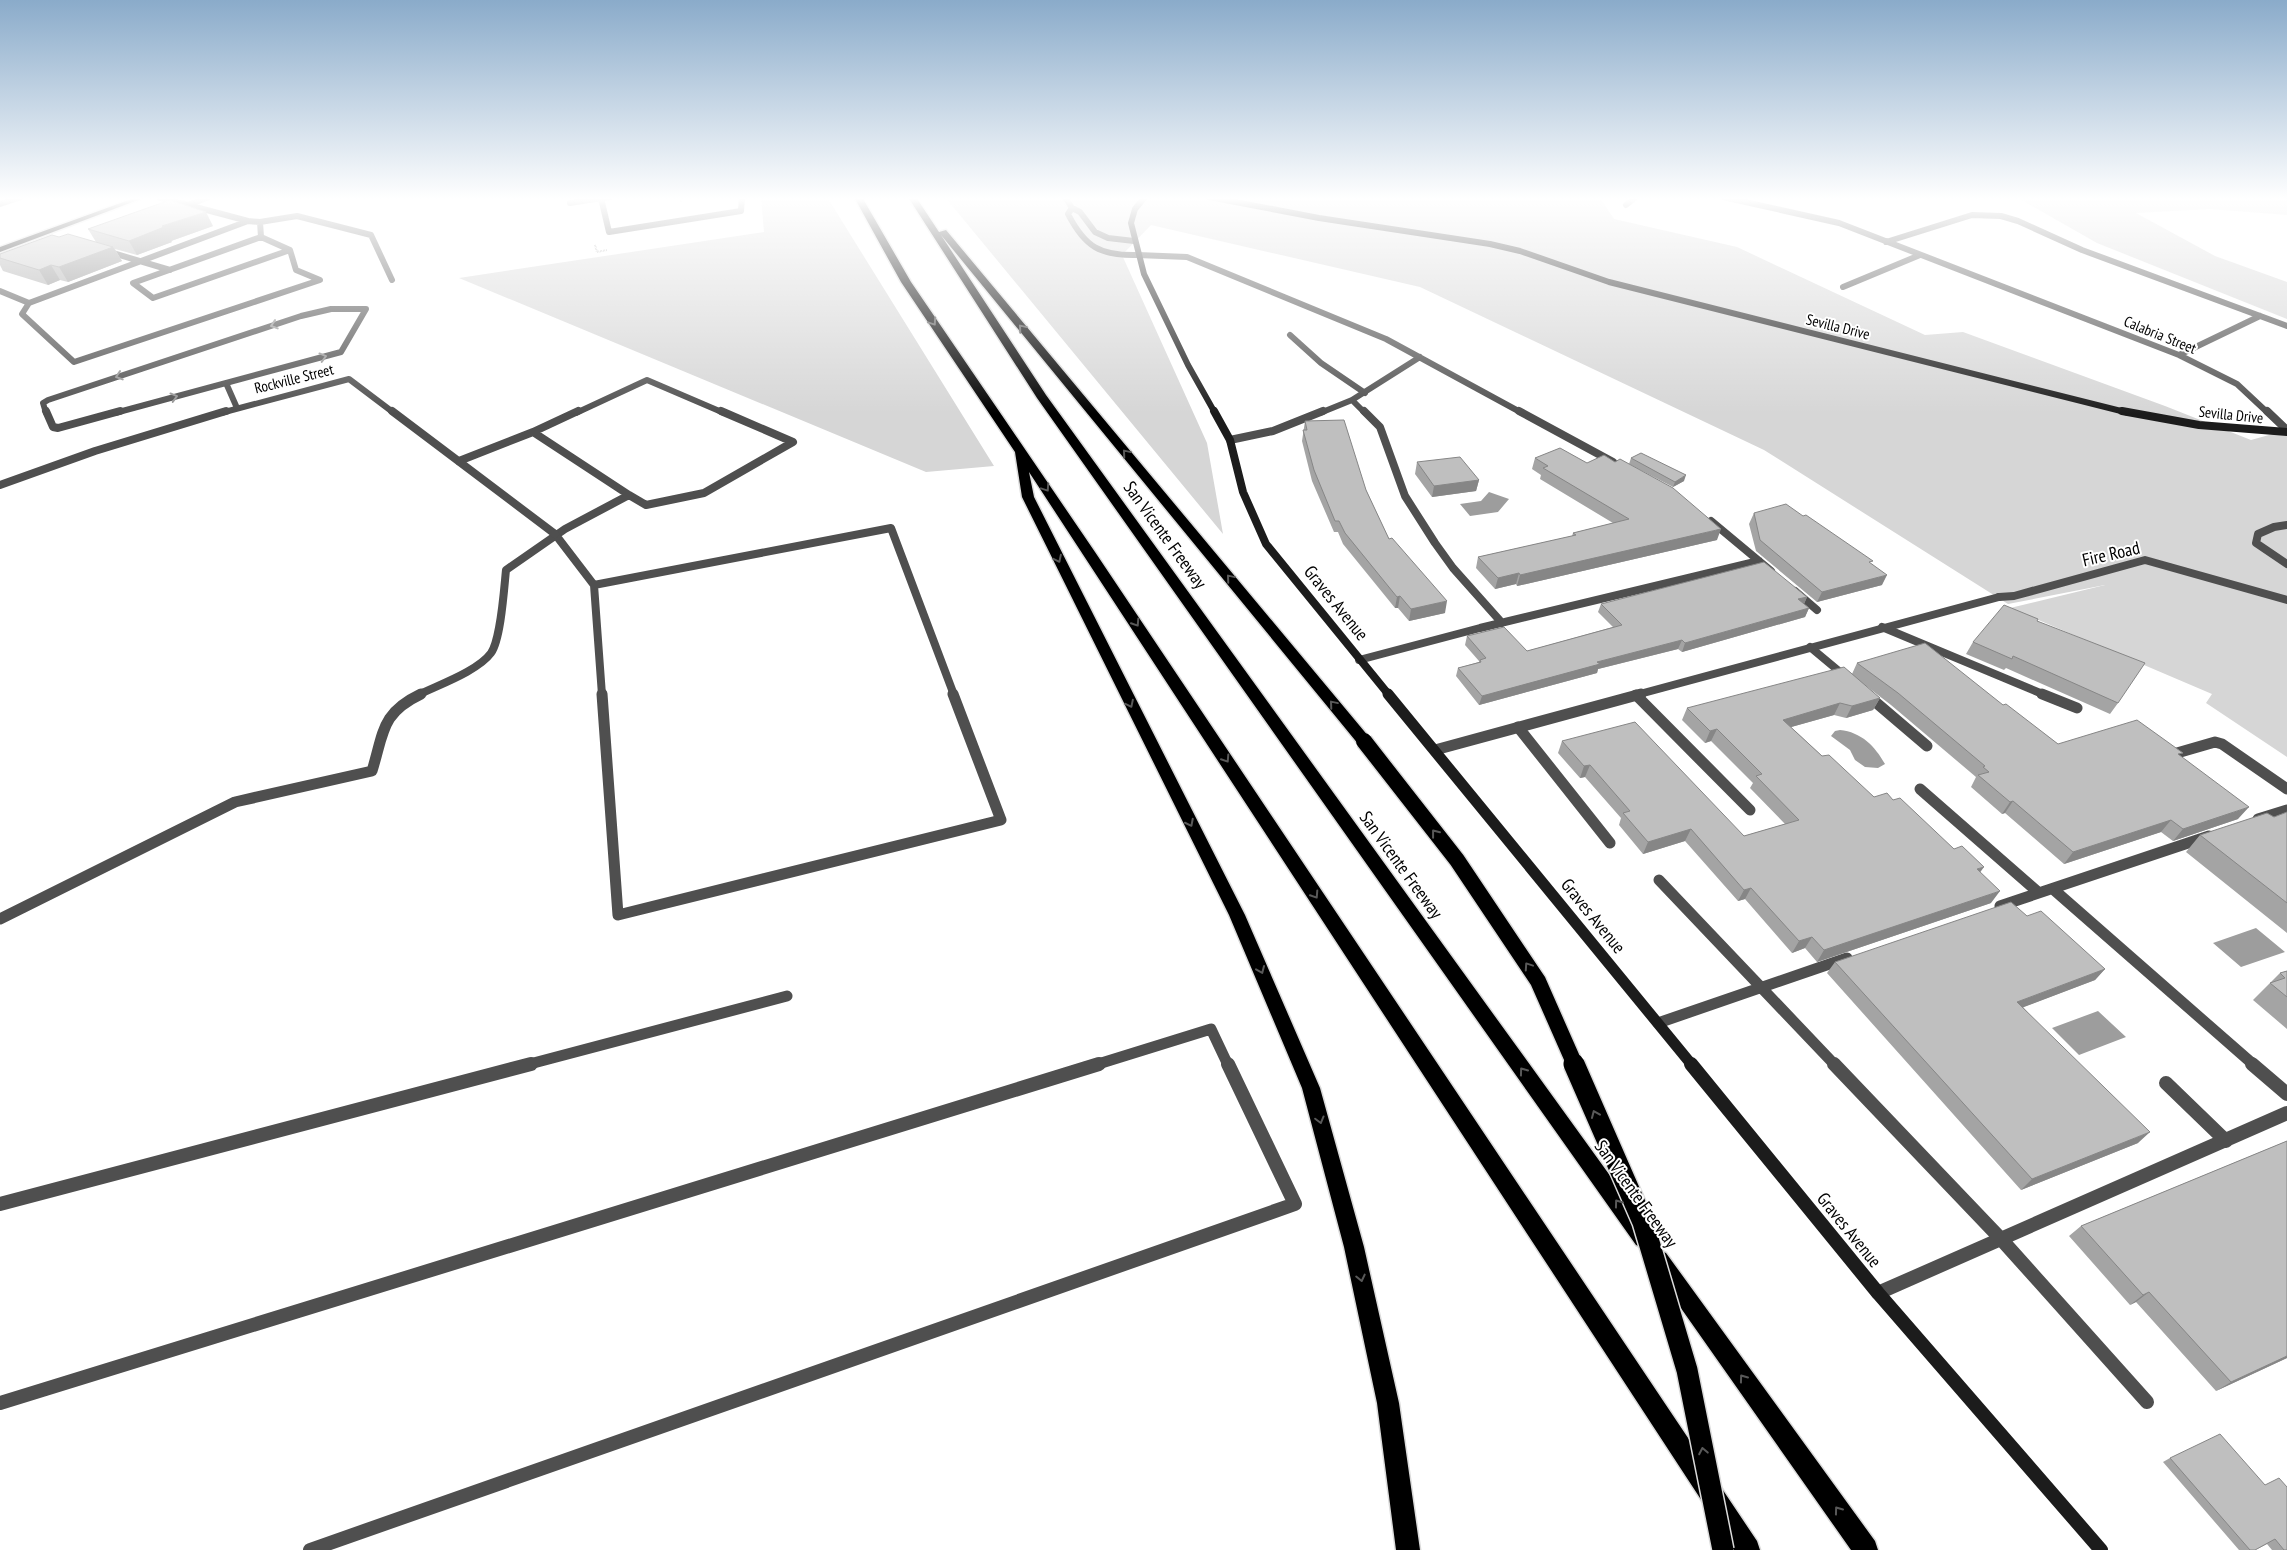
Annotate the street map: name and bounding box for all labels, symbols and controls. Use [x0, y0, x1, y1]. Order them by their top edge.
street label: Sevilla Drive [1804, 309, 1872, 344]
street label: Calabria Street [2121, 311, 2199, 358]
one-way arrow [927, 317, 936, 326]
one-way arrow [270, 319, 278, 329]
one-way arrow [1020, 325, 1028, 334]
one-way arrow [319, 352, 327, 362]
street label: Rockville Street [252, 360, 335, 398]
one-way arrow [116, 370, 124, 380]
one-way arrow [169, 393, 177, 403]
street label: Sevilla Drive [2198, 402, 2264, 427]
one-way arrow [1123, 450, 1132, 459]
street label: San Vicente Freeway [1119, 476, 1212, 593]
one-way arrow [1040, 482, 1049, 492]
street label: Fire Road [2080, 536, 2142, 571]
one-way arrow [1052, 553, 1062, 562]
street label: Graves Avenue [1299, 560, 1374, 645]
one-way arrow [1226, 575, 1235, 584]
one-way arrow [1130, 618, 1139, 627]
one-way arrow [1124, 699, 1135, 708]
one-way arrow [1330, 700, 1339, 709]
one-way arrow [1220, 753, 1229, 763]
street label: San Vicente Freeway [1355, 806, 1448, 923]
one-way arrow [1184, 818, 1194, 827]
one-way arrow [1432, 829, 1441, 838]
street label: Graves Avenue [1556, 873, 1631, 958]
one-way arrow [1309, 889, 1319, 898]
one-way arrow [1525, 962, 1534, 972]
one-way arrow [1254, 965, 1265, 974]
one-way arrow [1521, 1068, 1529, 1077]
one-way arrow [1591, 1110, 1602, 1119]
one-way arrow [1314, 1116, 1325, 1125]
street label: San Vicente Freeway [1590, 1135, 1683, 1252]
street label: Graves Avenue [1812, 1187, 1887, 1272]
one-way arrow [1615, 1199, 1624, 1209]
one-way arrow [1355, 1273, 1366, 1282]
one-way arrow [1740, 1374, 1749, 1384]
one-way arrow [1698, 1446, 1709, 1455]
one-way arrow [1835, 1507, 1843, 1516]

